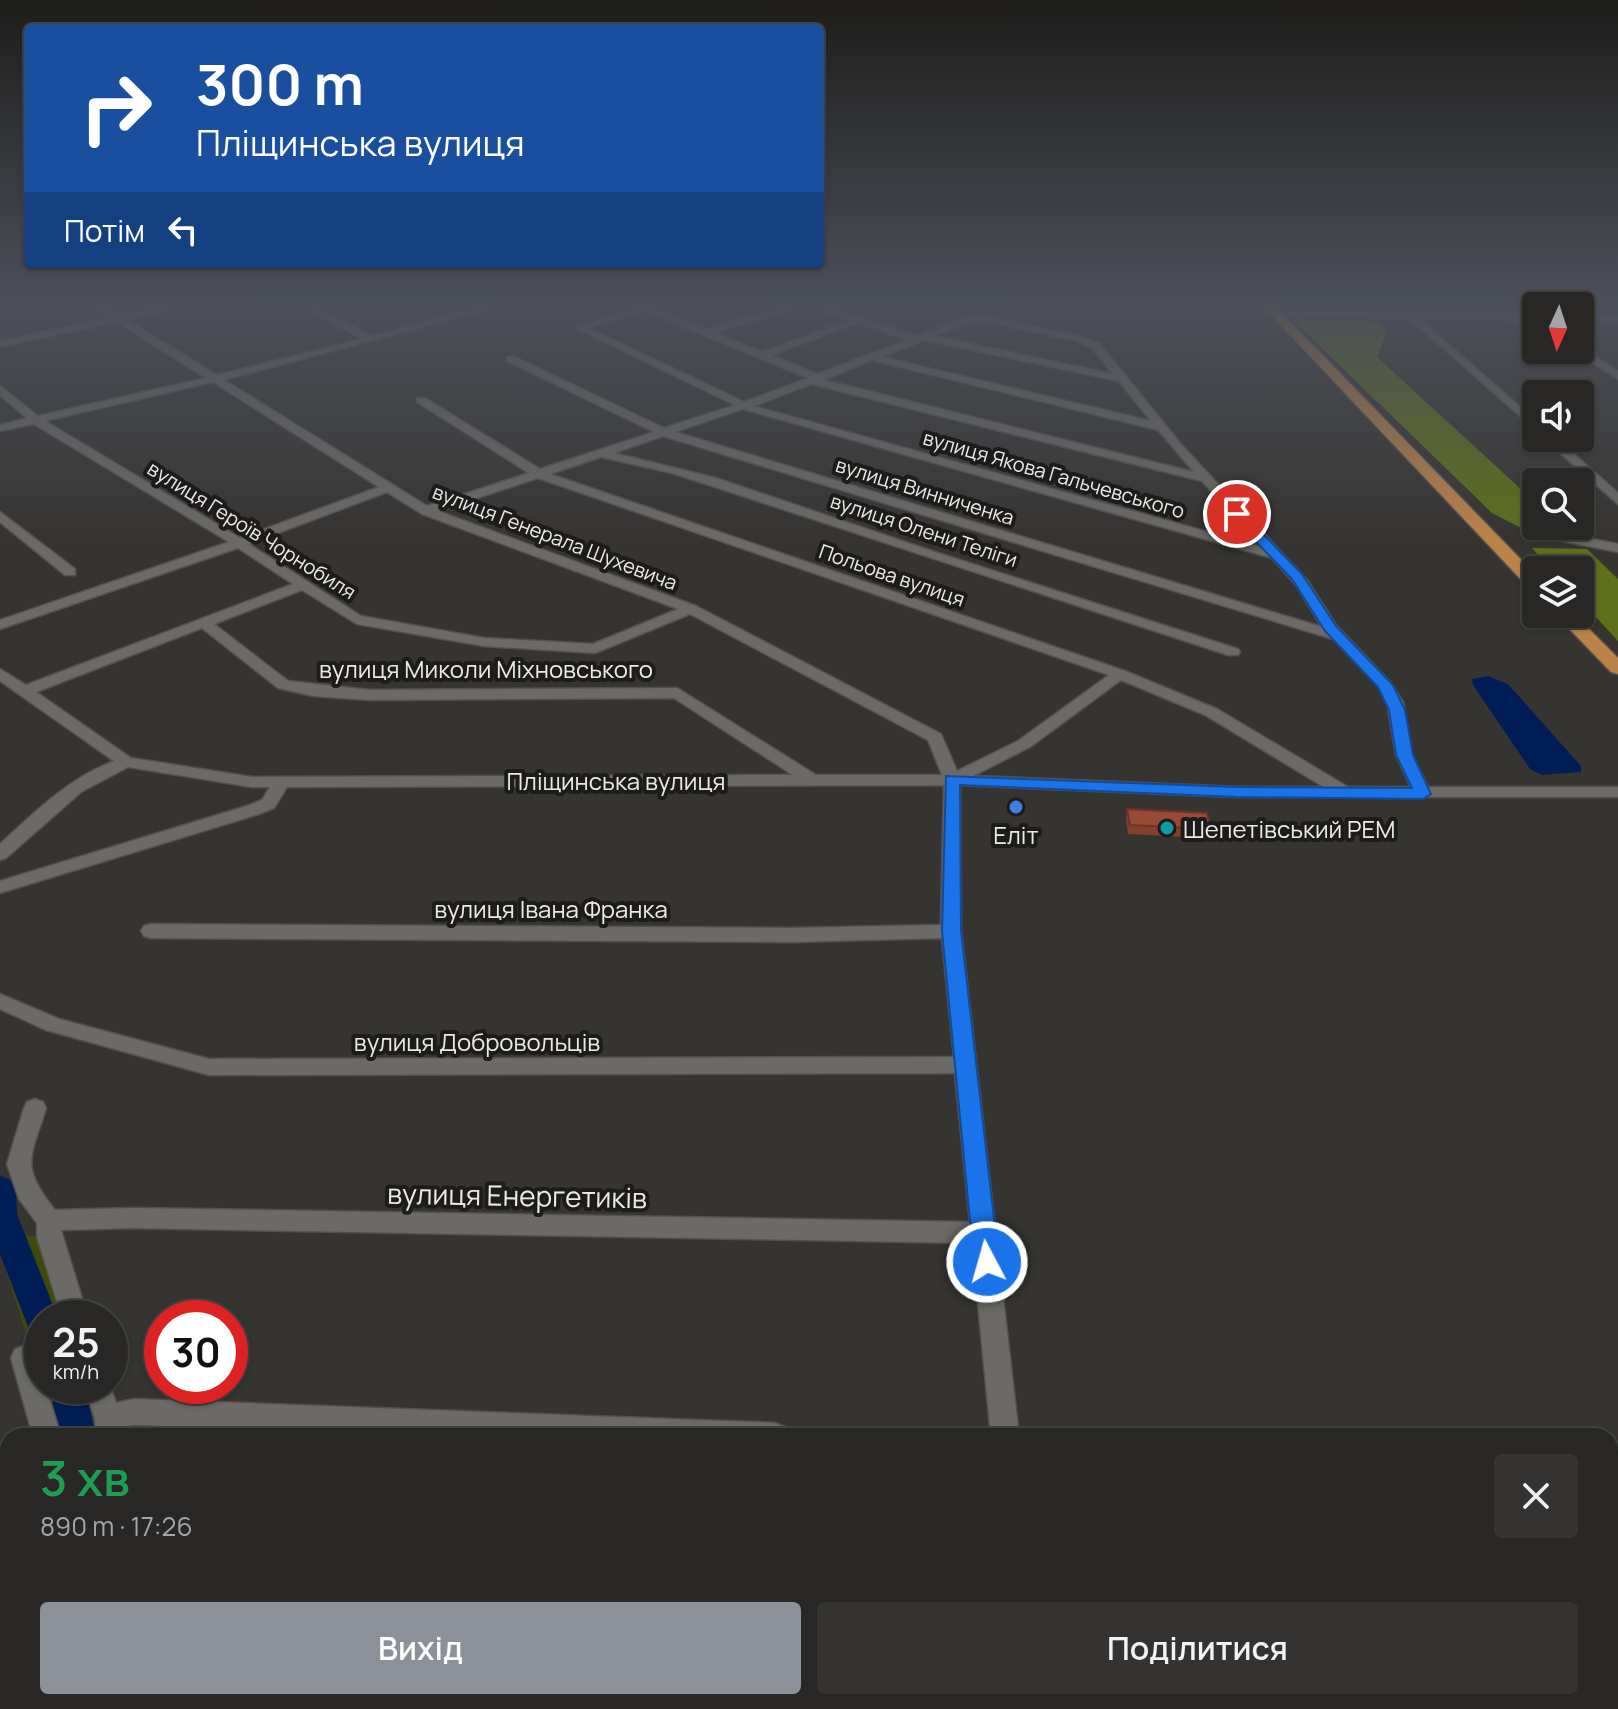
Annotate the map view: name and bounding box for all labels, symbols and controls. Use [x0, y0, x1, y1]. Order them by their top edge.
text: 300 m [196, 45, 364, 122]
icon: right [64, 56, 168, 160]
text: Пліщинська вулиця [196, 118, 525, 167]
icon: left [161, 208, 205, 252]
text: Потім [64, 210, 145, 251]
north arrow [1522, 292, 1594, 364]
map controls [1522, 292, 1594, 628]
button: sound [1522, 380, 1594, 452]
street label: вулиця Якова Гальчевського [920, 424, 1188, 524]
street label: вулиця Винниченка [832, 451, 1018, 531]
street label: вулиця Героїв Чорнобиля [143, 455, 361, 605]
button: search [1522, 468, 1594, 540]
street label: вулиця Генерала Шухевича [429, 478, 681, 596]
pin [1203, 480, 1271, 548]
street label: вулиця Олени Теліги [827, 487, 1021, 573]
icon: arrive [1215, 492, 1259, 536]
street label: Польова вулиця [815, 537, 969, 613]
button: layers [1522, 556, 1594, 628]
street label: вулиця Миколи Міхновського [319, 652, 653, 685]
street label: Пліщинська вулиця [506, 764, 726, 797]
marker: Еліт [1007, 798, 1025, 816]
place label: Шепетівський РЕМ [1183, 812, 1395, 845]
place label: Еліт [993, 818, 1039, 851]
marker: Шепетівський РЕМ [1158, 819, 1176, 837]
street label: вулиця Івана Франка [434, 892, 668, 925]
street label: вулиця Добровольців [354, 1025, 600, 1058]
street label: вулиця Енергетиків [387, 1174, 647, 1216]
position arrow [945, 1220, 1029, 1304]
speed limit sign: 30 [144, 1300, 248, 1404]
text: 25 [52, 1314, 100, 1369]
text: km/h [53, 1358, 99, 1385]
text: 3 хв [40, 1445, 130, 1510]
button: close [1494, 1454, 1578, 1538]
text: 890 m · 17:26 [40, 1508, 193, 1544]
button: Вихід [40, 1602, 801, 1694]
button: Поділитися [817, 1602, 1578, 1694]

